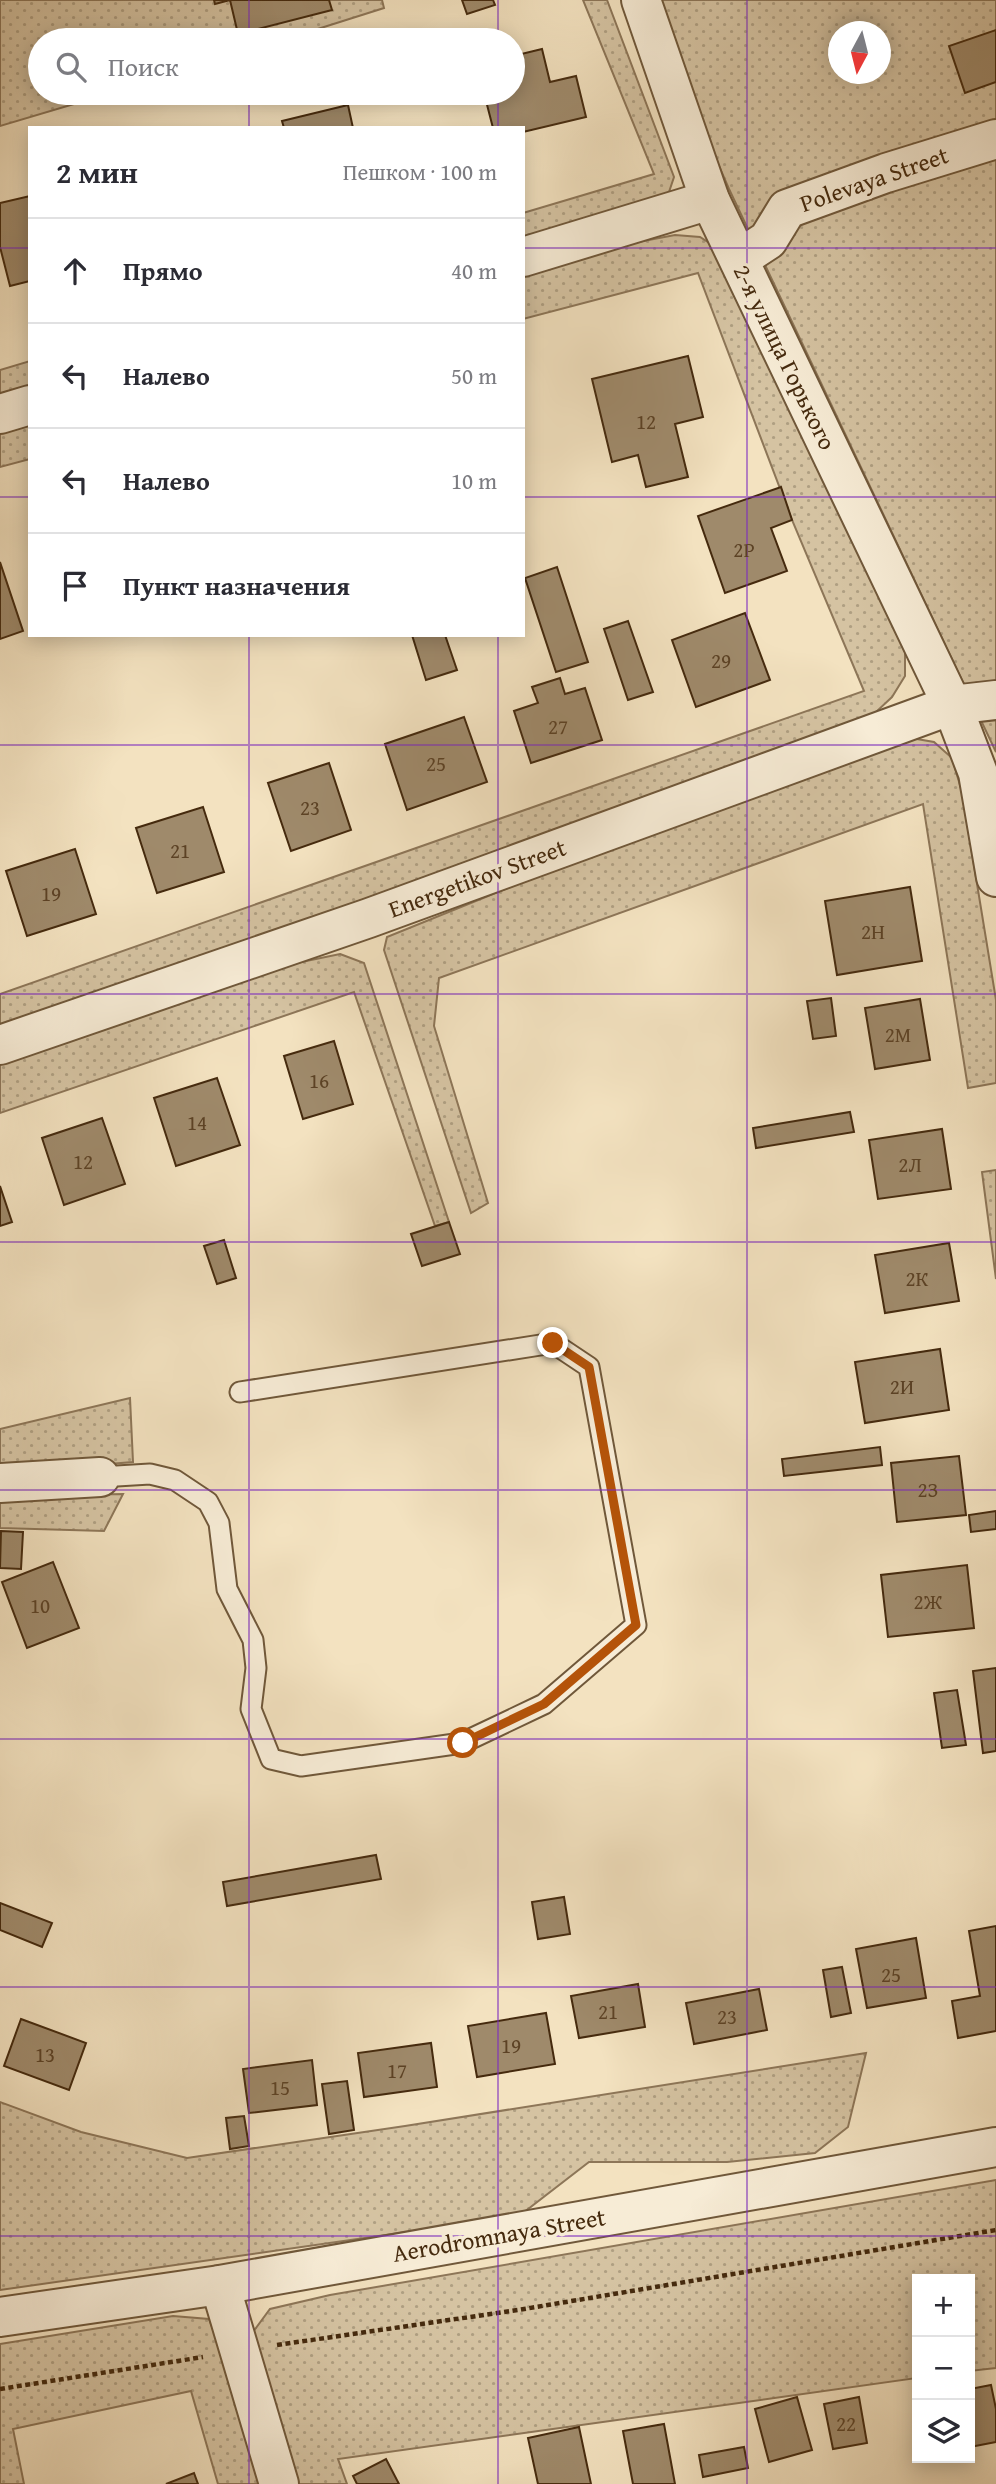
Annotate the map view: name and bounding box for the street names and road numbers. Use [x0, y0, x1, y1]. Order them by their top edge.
street label: Polevaya Street [795, 137, 953, 221]
street label: 2-я улица Горького [725, 258, 845, 456]
street label: Energetikov Street [383, 829, 571, 926]
street label: Aerodromnaya Street [390, 2199, 609, 2271]

